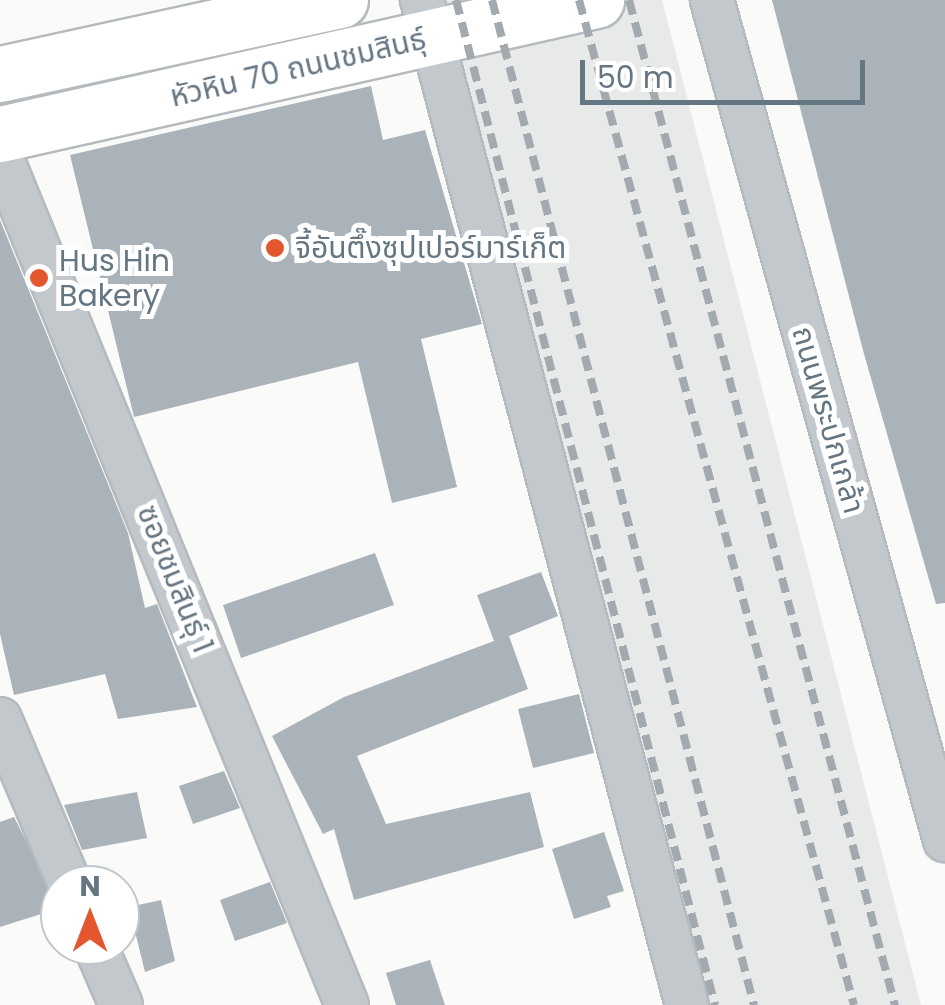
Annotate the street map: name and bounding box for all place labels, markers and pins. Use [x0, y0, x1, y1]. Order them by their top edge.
place label: จี้อันตึ๊งซุปเปอร์มาร์เก็ต [295, 230, 566, 266]
marker: จี้อันตึ๊งซุปเปอร์มาร์เก็ต [264, 237, 286, 259]
place label: Hus Hin Bakery [59, 243, 170, 314]
marker: Hus Hin Bakery [28, 267, 50, 289]

